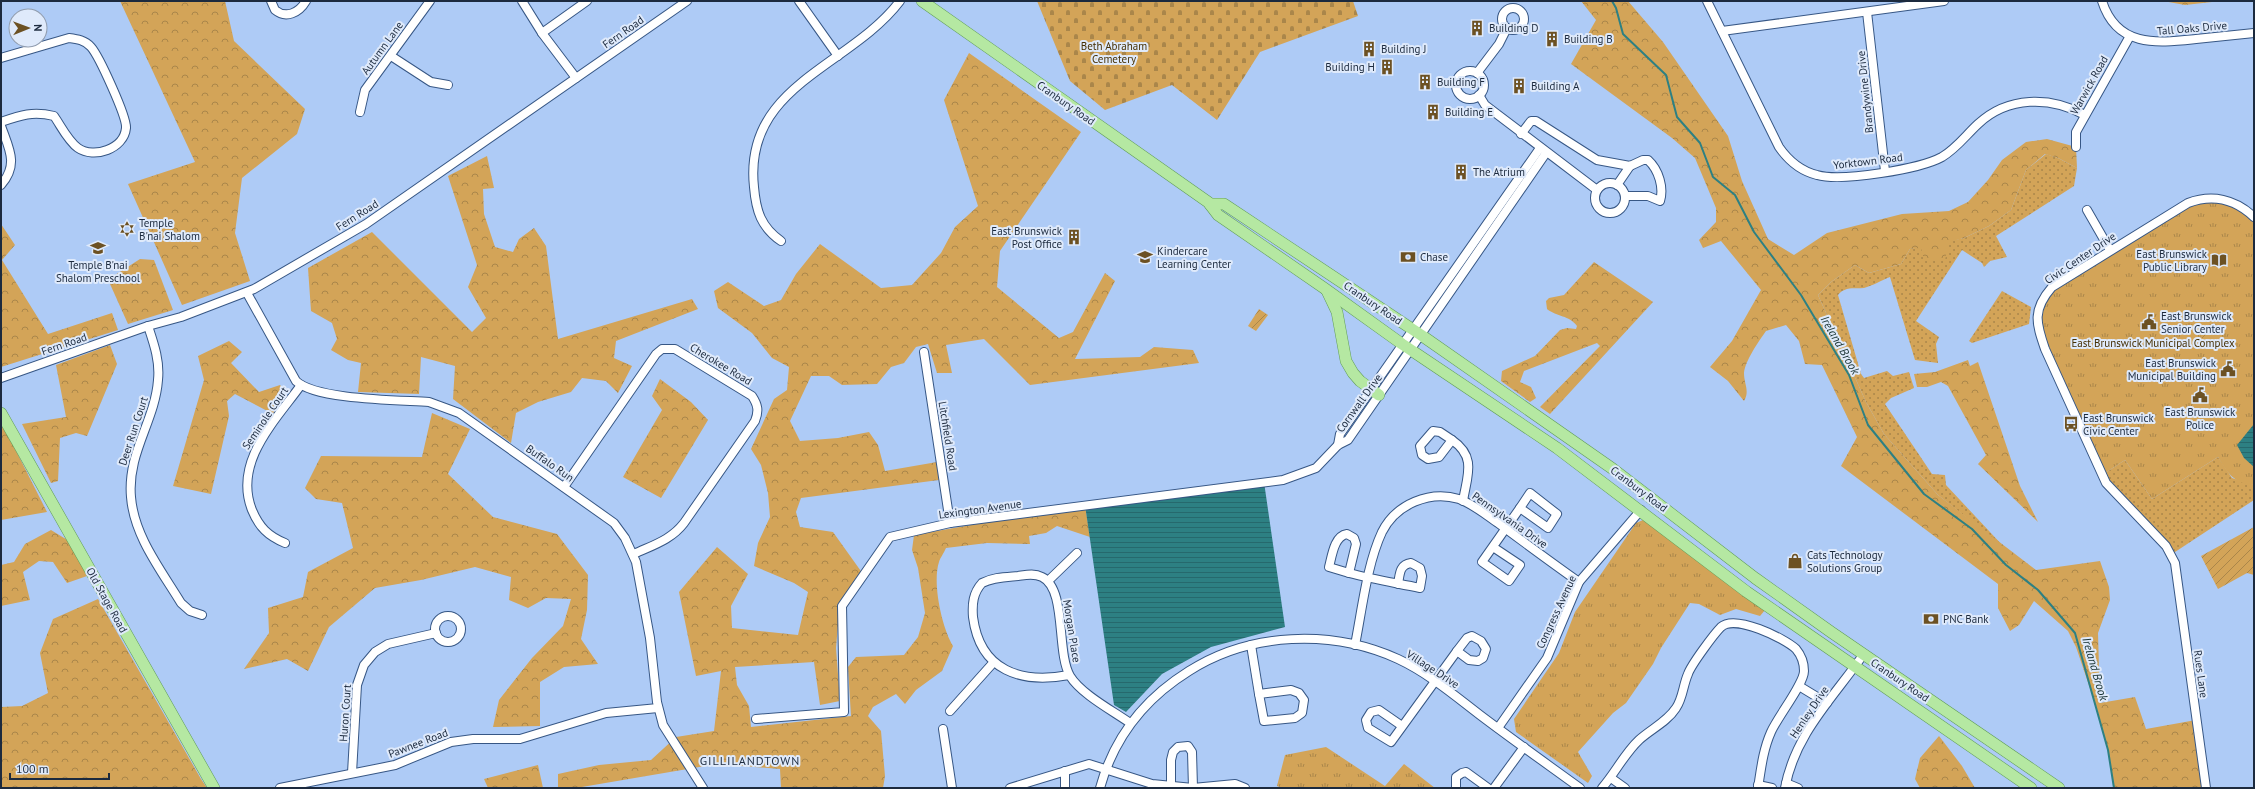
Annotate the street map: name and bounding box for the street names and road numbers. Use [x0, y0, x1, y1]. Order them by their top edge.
street label: Fern Road [600, 13, 646, 51]
street label: Autumn Lane [358, 18, 406, 77]
street label: Tall Oaks Drive [2156, 18, 2228, 38]
street label: Brandywine Drive [1854, 50, 1876, 134]
street label: Warwick Road [2067, 53, 2111, 117]
street label: Cranbury Road [1034, 78, 1098, 128]
street label: Yorktown Road [1832, 150, 1904, 172]
street label: Fern Road [333, 197, 381, 233]
street label: Civic Center Drive [2042, 229, 2119, 287]
street label: Cranbury Road [1341, 278, 1405, 328]
street label: Fern Road [39, 330, 89, 358]
street label: Cherokee Road [687, 340, 755, 388]
street label: Cornwall Drive [1333, 371, 1385, 435]
street label: Seminole Court [239, 384, 291, 452]
street label: Deer Run Court [115, 394, 151, 467]
street label: Litchfield Road [936, 400, 960, 472]
street label: Buffalo Run [523, 441, 577, 485]
street label: Cranbury Road [1608, 463, 1670, 515]
street label: Pennsylvania Drive [1469, 489, 1551, 552]
street label: Lexington Avenue [938, 496, 1023, 522]
street label: Old Stage Road [83, 565, 131, 635]
street label: Congress Avenue [1533, 573, 1579, 651]
street label: Morgan Place [1060, 598, 1084, 664]
street label: Village Drive [1403, 646, 1462, 691]
street label: Rues Lane [2191, 649, 2211, 699]
street label: Cranbury Road [1868, 655, 1932, 705]
street label: Henley Drive [1786, 683, 1832, 741]
street label: Huron Court [336, 684, 354, 742]
street label: Pawnee Road [386, 725, 450, 761]

